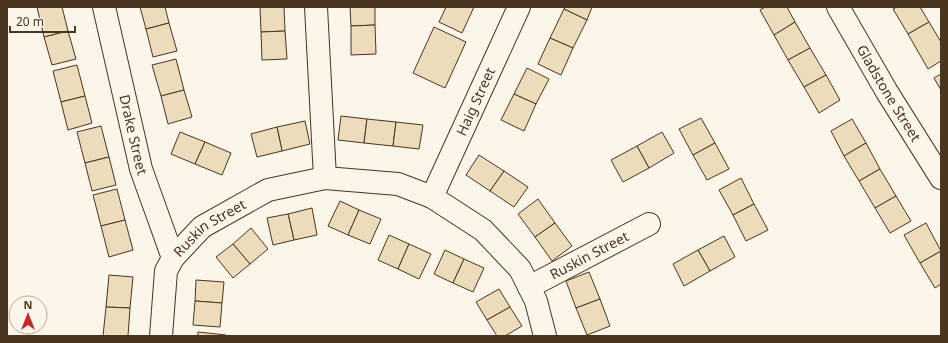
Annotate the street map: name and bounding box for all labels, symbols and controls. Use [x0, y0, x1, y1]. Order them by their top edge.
scale bar [10, 8, 75, 34]
text: 20 m [16, 13, 44, 30]
street label: Gladstone Street [853, 41, 926, 145]
street label: Haig Street [451, 64, 499, 139]
street label: Drake Street [115, 93, 152, 177]
street label: Ruskin Street [169, 194, 249, 261]
street label: Ruskin Street [546, 226, 632, 283]
north arrow [8, 295, 48, 335]
text: N [24, 297, 32, 312]

